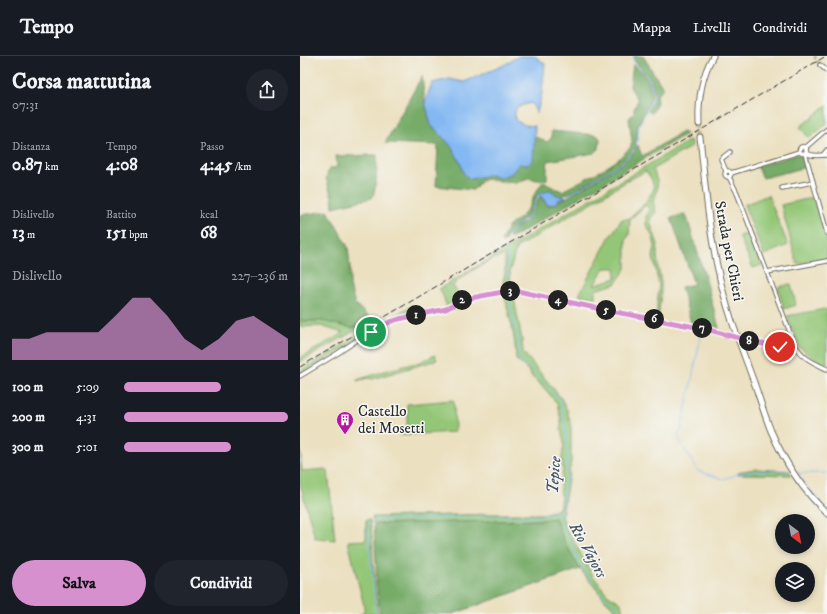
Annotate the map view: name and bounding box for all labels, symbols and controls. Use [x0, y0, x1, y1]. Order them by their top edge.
text: Tempo [20, 16, 73, 39]
text: Mappa [632, 19, 671, 37]
text: Livelli [693, 19, 731, 37]
text: Condividi [753, 19, 807, 37]
text: Corsa mattutina [12, 68, 151, 95]
button: share [246, 69, 288, 111]
text: 07:31 [12, 97, 39, 113]
text: Distanza [12, 140, 50, 154]
text: Tempo [106, 140, 137, 154]
text: Passo [200, 140, 224, 154]
text: 0.87 [12, 154, 43, 176]
text: 4:08 [106, 154, 138, 176]
text: 4:45 [200, 154, 232, 176]
text: km [43, 160, 59, 174]
text: /km [232, 160, 251, 174]
street label: Strada per Chieri [710, 199, 748, 303]
text: Dislivello [12, 208, 54, 222]
text: Battito [106, 208, 136, 222]
text: kcal [200, 208, 218, 222]
text: 13 [12, 222, 25, 244]
text: 151 [106, 222, 127, 244]
text: 68 [200, 222, 217, 244]
text: m [25, 228, 35, 242]
text: bpm [127, 228, 148, 242]
text: Dislivello [12, 268, 62, 284]
text: 227–236 m [231, 268, 288, 284]
pin: 3 [500, 281, 520, 301]
text: 3 [508, 284, 512, 298]
pin: 2 [452, 290, 472, 310]
pin: 4 [548, 290, 568, 310]
text: 2 [459, 293, 465, 307]
text: 4 [555, 293, 561, 307]
pin: 5 [596, 300, 616, 320]
text: 5 [603, 303, 609, 317]
pin: 1 [406, 305, 426, 325]
text: 1 [414, 308, 418, 322]
pin: 6 [644, 309, 664, 329]
text: 6 [651, 312, 657, 326]
pin [354, 315, 388, 349]
pin: 7 [692, 318, 712, 338]
icon: arrive [360, 321, 382, 343]
text: 7 [699, 321, 705, 335]
pin [763, 330, 797, 364]
pin: 8 [739, 331, 759, 351]
text: 8 [746, 334, 752, 348]
icon: check [769, 336, 791, 358]
text: 100 m [12, 379, 43, 395]
text: 5:09 [76, 379, 99, 395]
place label: Castello dei Mosetti [358, 402, 424, 438]
text: 200 m [12, 409, 45, 425]
text: 4:31 [76, 409, 97, 425]
building icon: Castello dei Mosetti [335, 410, 355, 435]
text: 300 m [12, 439, 43, 455]
text: 5:01 [76, 439, 98, 455]
water label: Tepice [543, 455, 565, 494]
north arrow [775, 514, 815, 554]
map controls [775, 514, 815, 602]
water label: Rio Vajors [564, 518, 612, 582]
button: Salva [12, 560, 146, 606]
button: Condividi [154, 560, 288, 606]
button: layers [775, 562, 815, 602]

